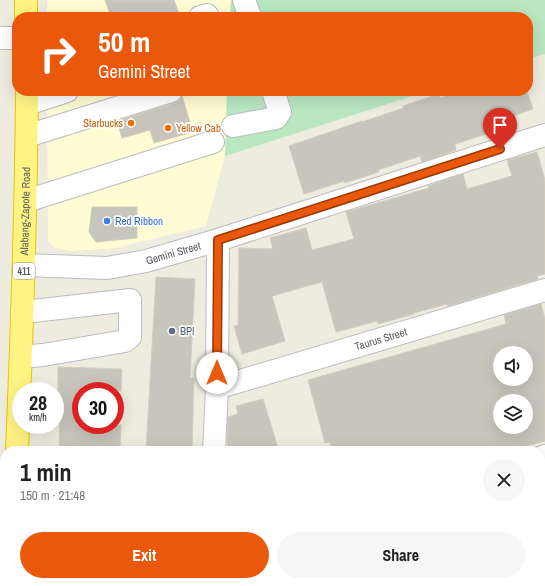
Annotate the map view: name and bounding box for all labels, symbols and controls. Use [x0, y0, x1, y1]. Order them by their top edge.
text: 50 m [98, 23, 150, 61]
icon: right [32, 28, 84, 80]
text: Gemini Street [98, 59, 190, 84]
pin [483, 108, 517, 149]
icon: arrive [489, 114, 511, 136]
place label: Starbucks [83, 116, 123, 130]
marker: Starbucks [126, 118, 136, 128]
place label: Yellow Cab [176, 121, 221, 135]
marker: Yellow Cab [163, 123, 173, 133]
street label: Alabang-Zapote Road [17, 167, 33, 257]
place label: Red Ribbon [115, 214, 163, 228]
marker: Red Ribbon [102, 216, 112, 226]
street label: Gemini Street [144, 238, 203, 268]
road number: 411 [13, 263, 35, 279]
place label: BPI [180, 324, 195, 338]
street label: Taurus Street [353, 324, 409, 353]
marker: BPI [167, 326, 177, 336]
map controls [493, 346, 533, 434]
button: sound [493, 346, 533, 386]
position arrow [196, 352, 238, 394]
speed limit sign: 30 [72, 382, 124, 434]
text: 28 [29, 389, 47, 416]
button: layers [493, 394, 533, 434]
text: km/h [29, 411, 47, 424]
text: 1 min [20, 456, 71, 488]
button: close [483, 459, 525, 501]
text: 150 m · 21:48 [20, 487, 85, 504]
button: Exit [20, 532, 269, 578]
button: Share [277, 532, 525, 578]

